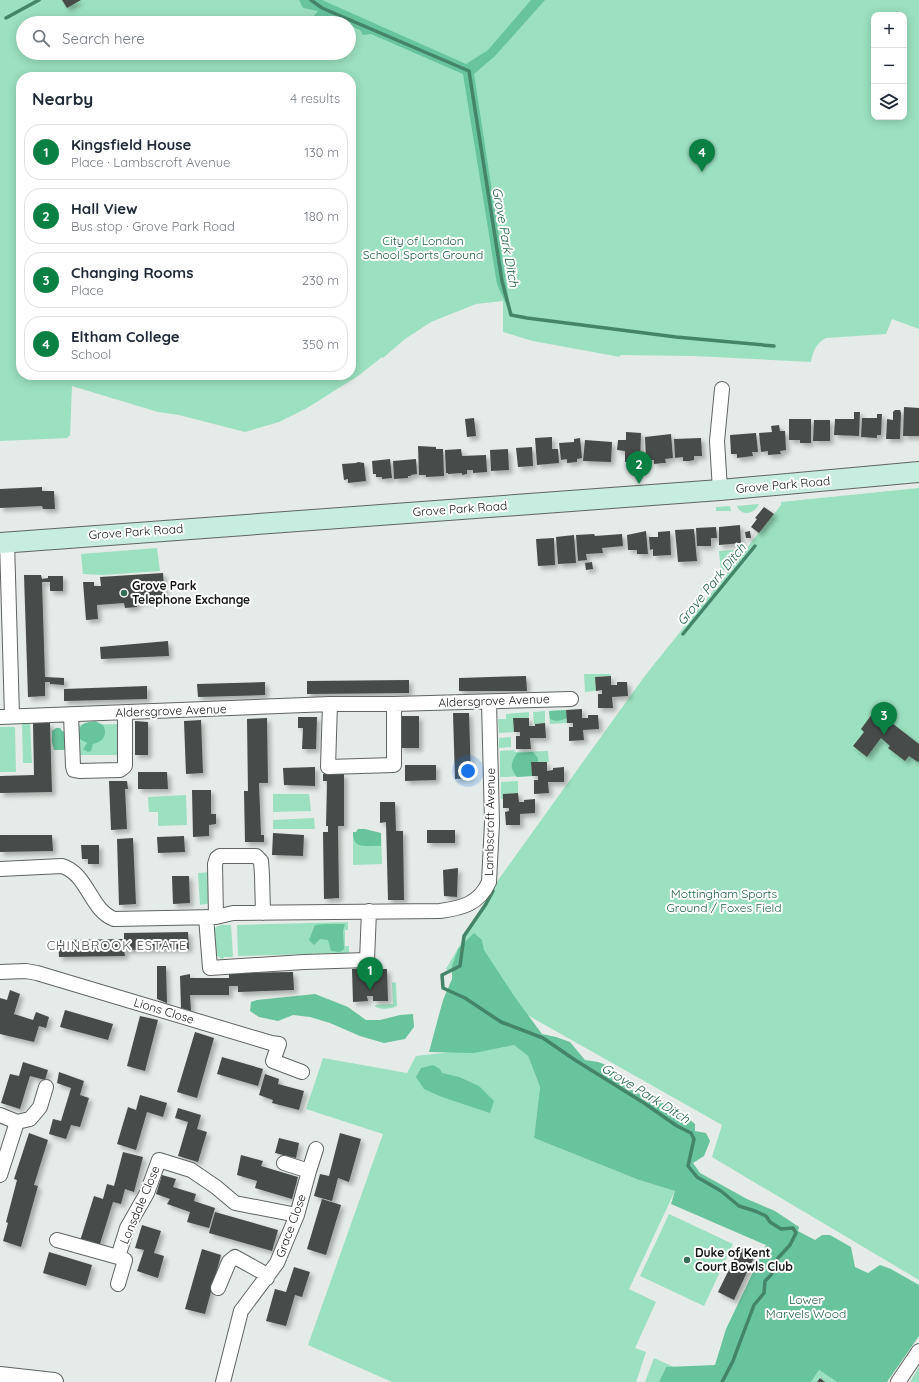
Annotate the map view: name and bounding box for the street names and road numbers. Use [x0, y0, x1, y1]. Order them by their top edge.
street label: Grove Park Road [735, 473, 831, 496]
street label: Grove Park Road [412, 498, 508, 519]
street label: Grove Park Road [88, 521, 184, 542]
street label: Aldersgrove Avenue [438, 691, 550, 710]
street label: Aldersgrove Avenue [115, 701, 227, 720]
street label: Lambscroft Avenue [481, 768, 498, 876]
street label: Lions Close [132, 994, 196, 1027]
street label: Lonsdale Close [116, 1163, 163, 1246]
street label: Grace Close [272, 1192, 309, 1260]

